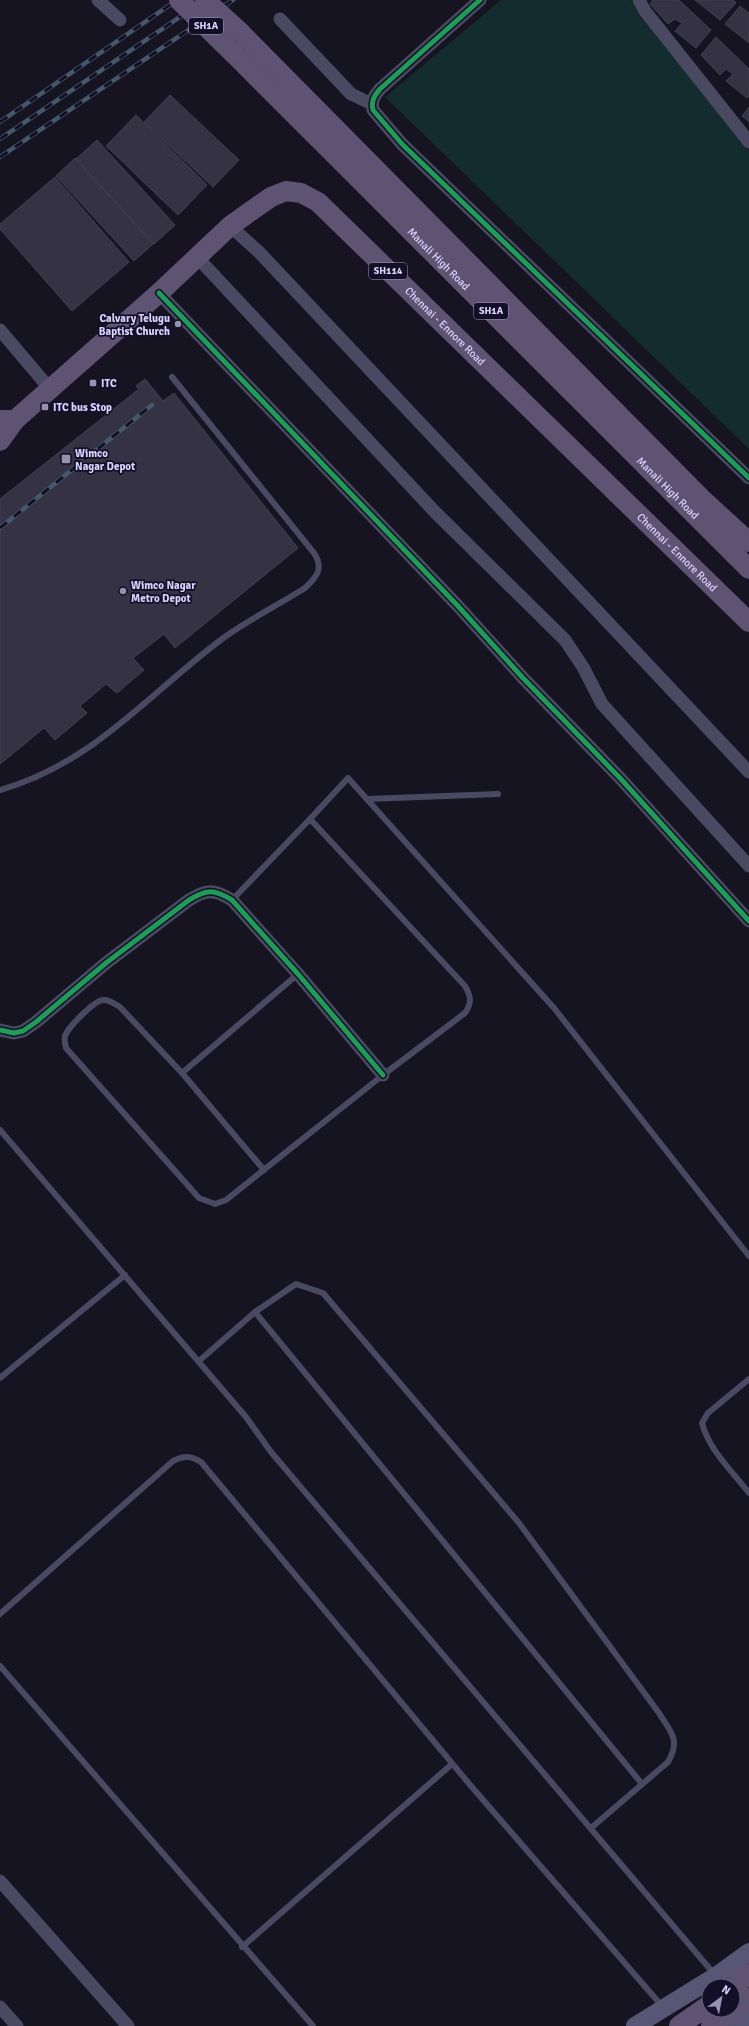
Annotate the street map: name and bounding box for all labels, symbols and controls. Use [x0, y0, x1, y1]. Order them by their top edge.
road number: SH1A [189, 18, 223, 34]
street label: Manali High Road [405, 225, 473, 293]
road number: SH114 [369, 263, 407, 279]
street label: Chennai - Ennore Road [402, 284, 488, 368]
road number: SH1A [474, 303, 508, 319]
place label: Calvary Telugu Baptist Church [99, 312, 170, 338]
marker: Calvary Telugu Baptist Church [173, 319, 183, 329]
place label: ITC [101, 377, 117, 390]
marker: ITC [88, 378, 98, 388]
place label: ITC bus Stop [53, 401, 112, 414]
marker: ITC bus Stop [40, 402, 50, 412]
place label: Wimco Nagar Depot [75, 447, 135, 473]
marker: Wimco Nagar Depot [60, 453, 72, 465]
street label: Manali High Road [634, 454, 702, 522]
street label: Chennai - Ennore Road [634, 510, 720, 594]
place label: Wimco Nagar Metro Depot [131, 579, 196, 605]
marker: Wimco Nagar Metro Depot [118, 586, 128, 596]
north arrow [701, 1978, 741, 2018]
text: N [719, 1982, 733, 1997]

